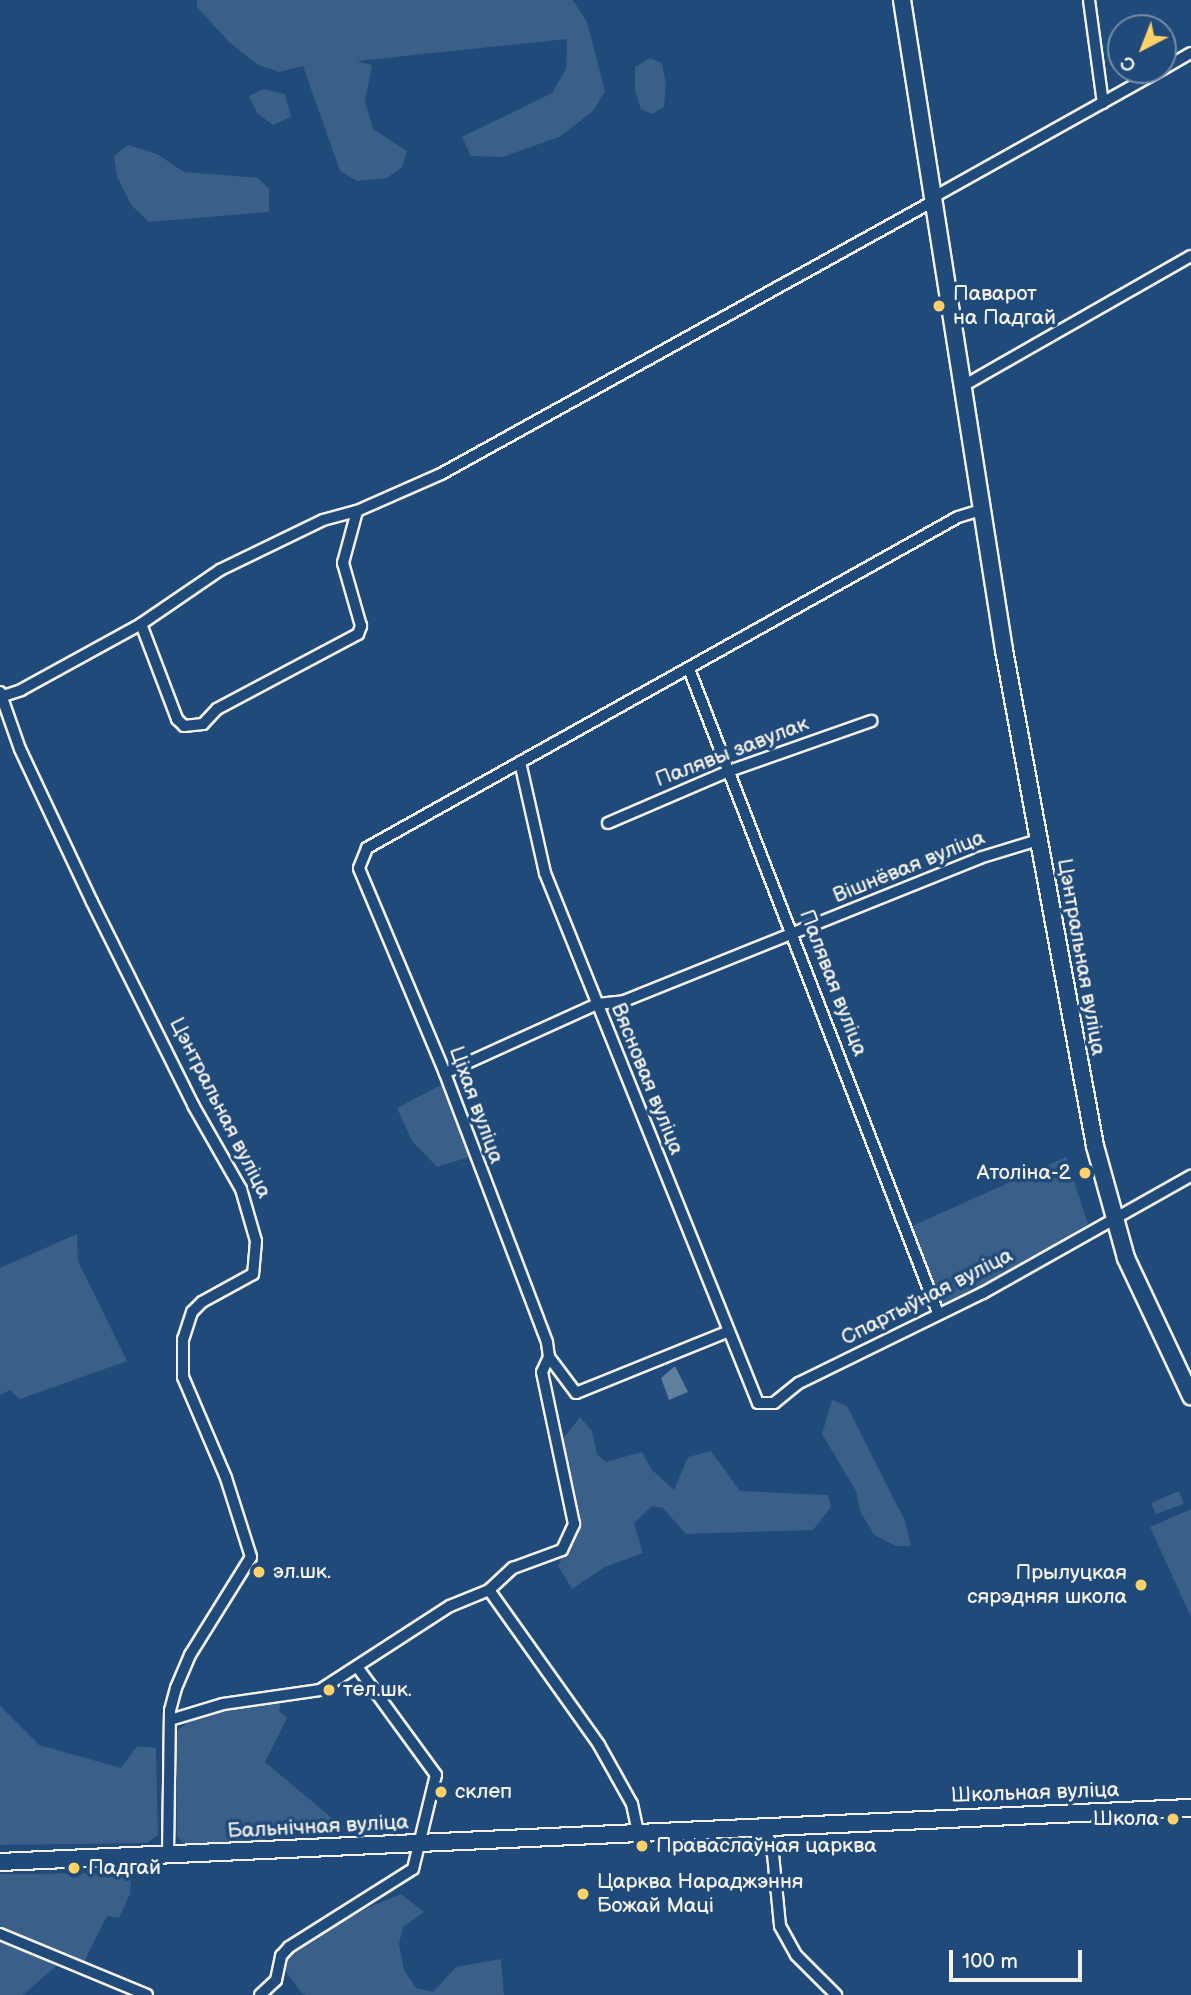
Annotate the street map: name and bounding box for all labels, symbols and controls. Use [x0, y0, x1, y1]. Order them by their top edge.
north arrow [1107, 14, 1177, 84]
text: С [1116, 51, 1142, 76]
place label: Паварот на Падгай [953, 281, 1056, 331]
marker: Паварот на Падгай [931, 298, 947, 314]
street label: Палявы завулак [652, 711, 812, 793]
street label: Вішнёвая вуліца [829, 825, 989, 909]
street label: Цэнтральная вуліца [1051, 857, 1111, 1057]
street label: Палявая вуліца [793, 906, 873, 1060]
street label: Вясновая вуліца [605, 999, 689, 1159]
street label: Цэнтральная вуліца [164, 1013, 276, 1203]
street label: Ціхая вуліца [443, 1043, 509, 1167]
place label: Атоліна-2 [977, 1160, 1071, 1186]
marker: Атоліна-2 [1077, 1165, 1093, 1181]
street label: Спартыўная вуліца [837, 1243, 1017, 1351]
place label: эл.шк. [273, 1559, 331, 1585]
place label: Прылуцкая сярэдняя школа [967, 1560, 1127, 1610]
marker: эл.шк. [251, 1564, 267, 1580]
marker: Прылуцкая сярэдняя школа [1133, 1577, 1149, 1593]
place label: тел.шк. [343, 1677, 412, 1703]
marker: тел.шк. [321, 1682, 337, 1698]
street label: Школьная вуліца [950, 1777, 1120, 1809]
place label: склеп [455, 1779, 512, 1805]
marker: склеп [433, 1784, 449, 1800]
place label: Школа [1093, 1806, 1159, 1832]
street label: Бальнічная вуліца [227, 1810, 409, 1844]
marker: Школа [1165, 1811, 1181, 1827]
place label: Праваслаўная царква [656, 1833, 877, 1859]
marker: Праваслаўная царква [634, 1838, 650, 1854]
place label: Падгай [88, 1855, 161, 1881]
marker: Падгай [66, 1860, 82, 1876]
place label: Царква Нараджэння Божай Маці [597, 1869, 803, 1919]
marker: Царква Нараджэння Божай Маці [575, 1886, 591, 1902]
scale bar [953, 1936, 1086, 1980]
text: 100 m [962, 1949, 1018, 1974]

